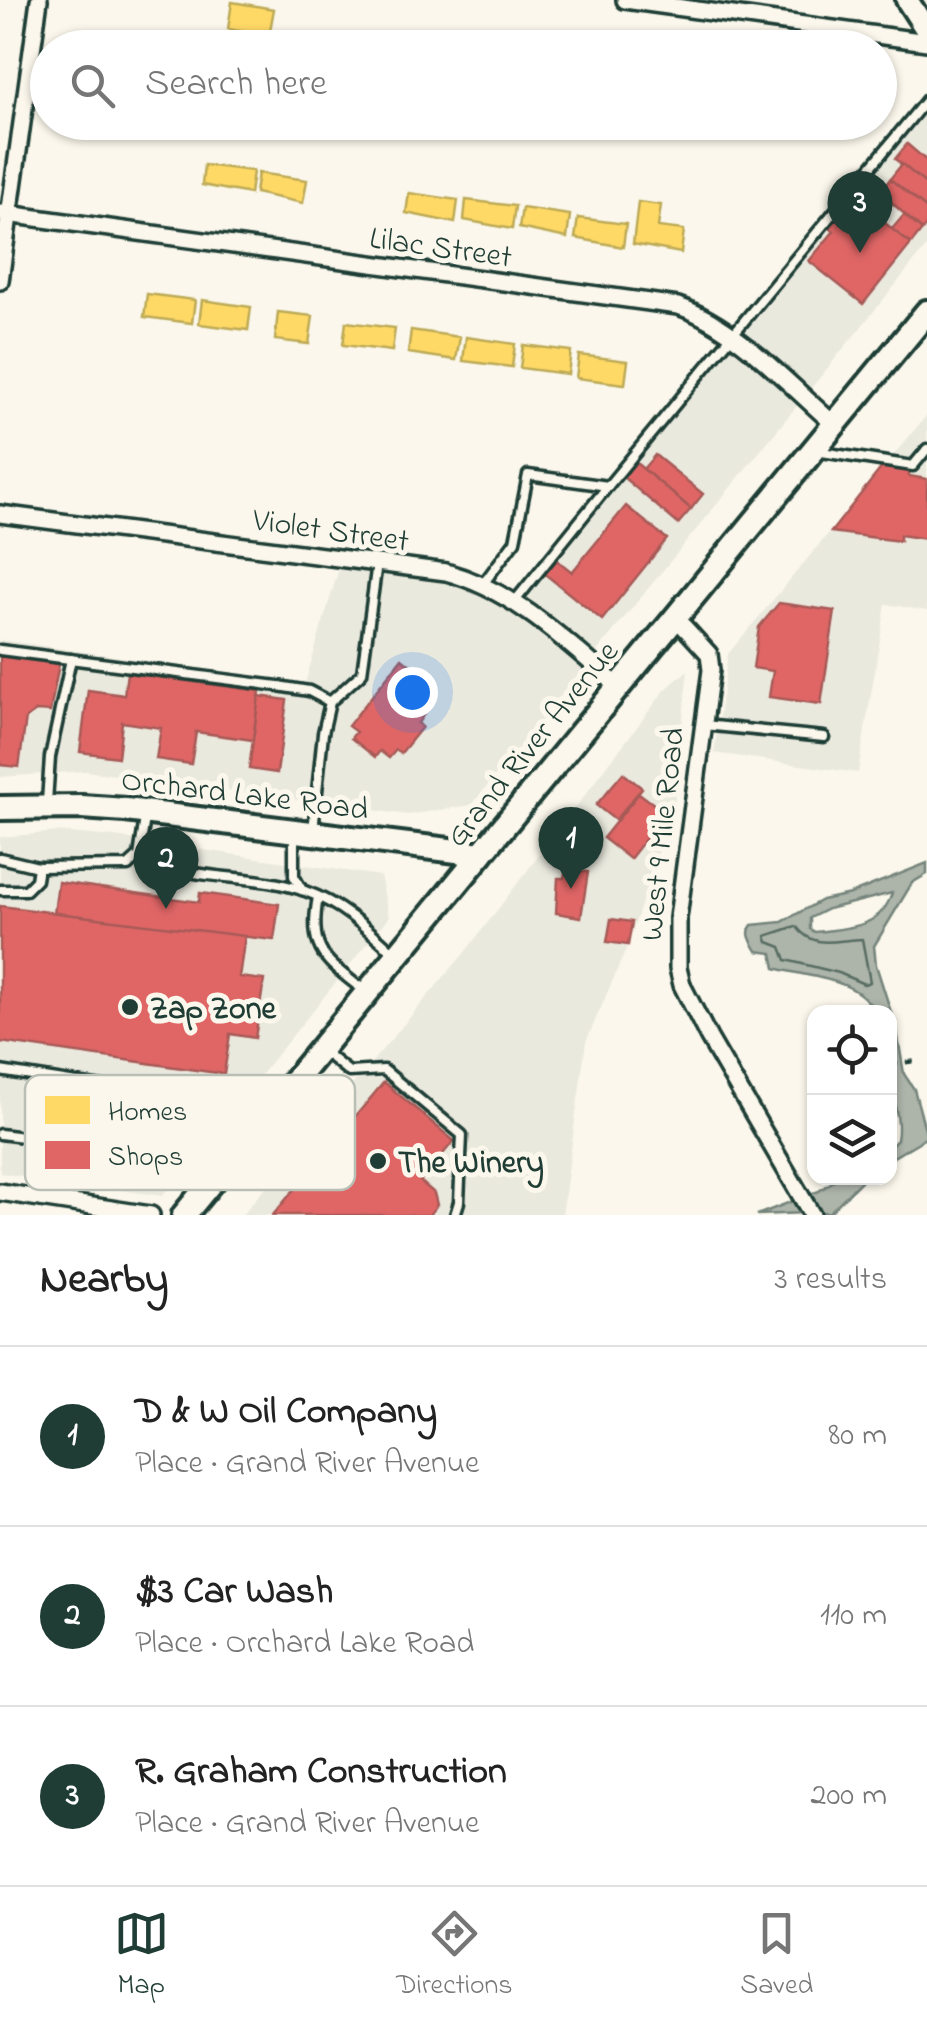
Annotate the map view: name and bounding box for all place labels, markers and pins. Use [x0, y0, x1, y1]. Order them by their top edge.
pin: 3 [828, 170, 892, 253]
pin: 1 [538, 806, 604, 889]
pin: 2 [134, 826, 198, 909]
place label: Zap Zone [150, 987, 277, 1034]
marker: Zap Zone [119, 996, 141, 1018]
place label: The Winery [398, 1141, 544, 1189]
marker: The Winery [367, 1150, 389, 1172]

